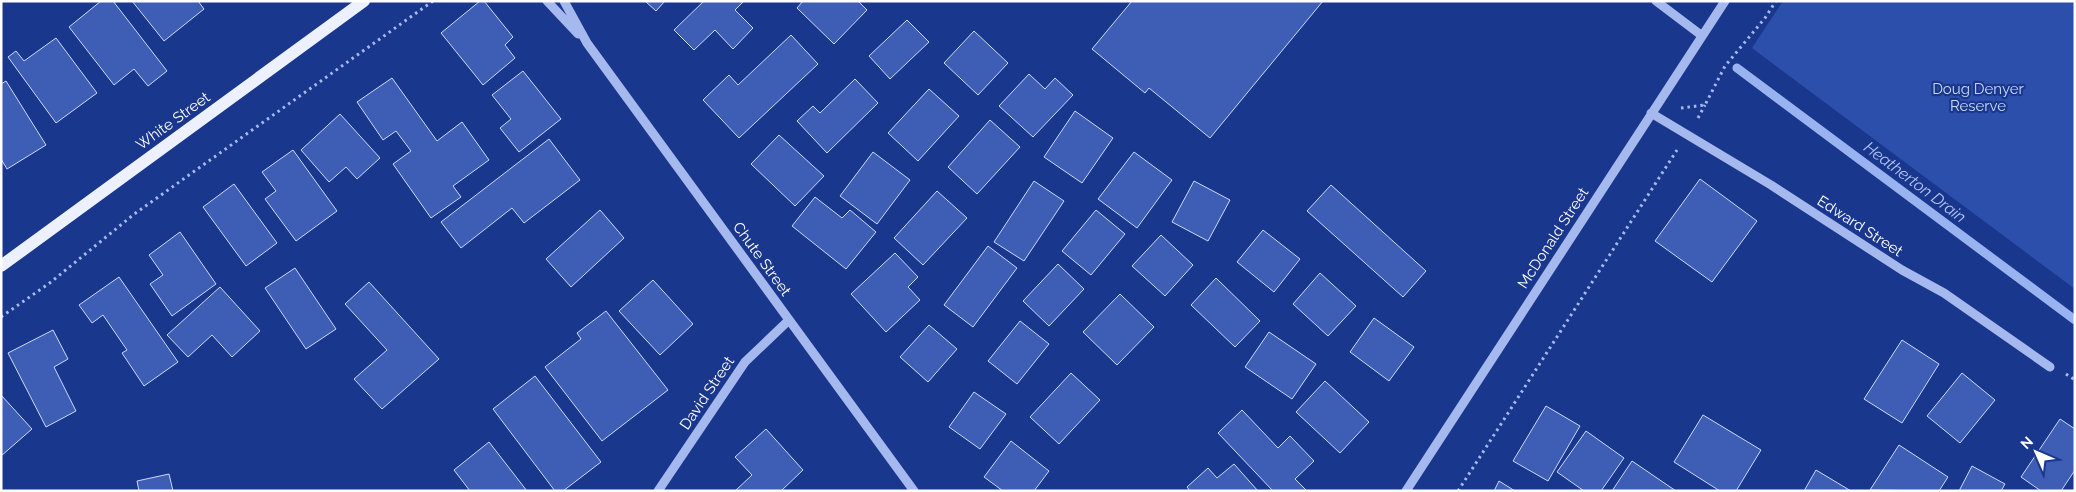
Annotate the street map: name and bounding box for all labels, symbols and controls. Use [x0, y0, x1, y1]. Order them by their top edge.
park label: Doug Denyer Reserve [1932, 80, 2025, 115]
street label: White Street [133, 88, 213, 154]
water label: Heatherton Drain [1860, 137, 1970, 227]
street label: McDonald Street [1514, 184, 1592, 292]
street label: Edward Street [1814, 192, 1906, 260]
street label: Chute Street [729, 218, 795, 300]
street label: David Street [676, 353, 738, 433]
north arrow [2011, 427, 2061, 477]
text: N [2017, 433, 2036, 452]

